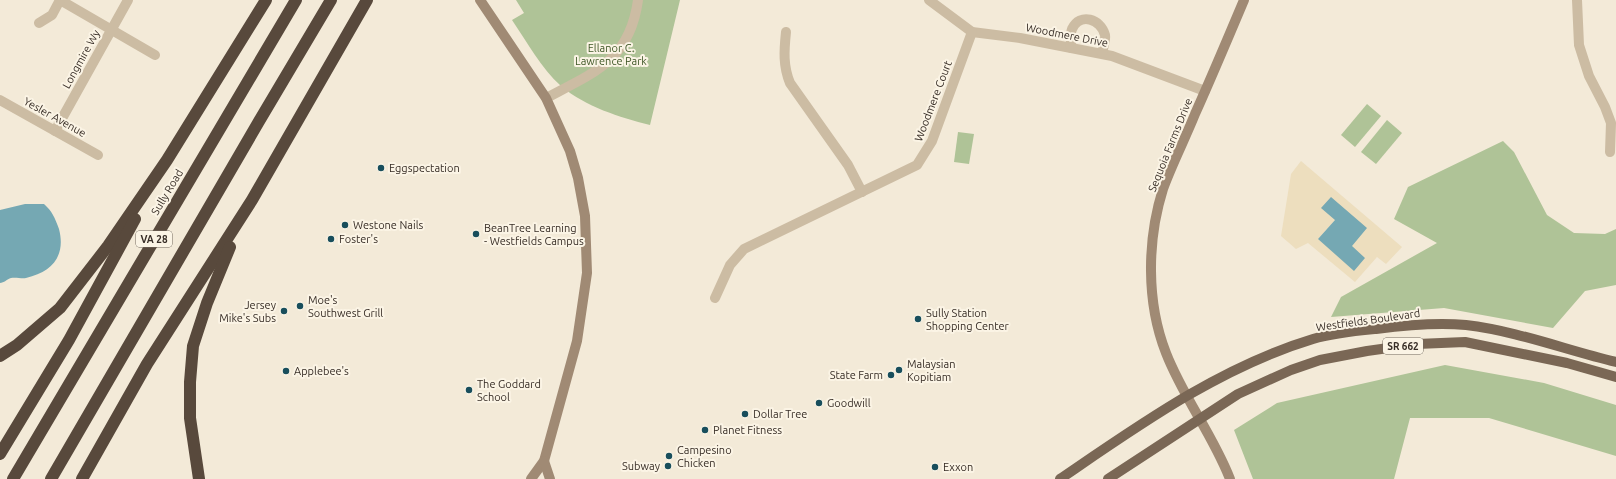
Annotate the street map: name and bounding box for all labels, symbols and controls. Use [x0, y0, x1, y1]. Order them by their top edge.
street label: Woodmere Drive [1025, 21, 1109, 49]
street label: Longmire Wy [60, 27, 102, 90]
park label: Ellanor C. Lawrence Park [575, 42, 647, 67]
street label: Woodmere Court [912, 58, 954, 143]
street label: Yesler Avenue [22, 95, 88, 139]
street label: Sequoia Farms Drive [1146, 96, 1194, 194]
place label: Eggspectation [389, 162, 460, 174]
marker: Eggspectation [376, 163, 386, 173]
street label: Sully Road [149, 167, 185, 217]
place label: Westone Nails [353, 219, 424, 231]
marker: Westone Nails [340, 220, 350, 230]
place label: BeanTree Learning - Westfields Campus [484, 222, 584, 247]
marker: BeanTree Learning - Westfields Campus [471, 229, 481, 239]
road number: VA 28 [136, 231, 172, 247]
place label: Foster's [339, 233, 378, 245]
marker: Foster's [326, 234, 336, 244]
place label: Moe's Southwest Grill [308, 294, 383, 319]
place label: Jersey Mike's Subs [219, 299, 277, 324]
marker: Moe's Southwest Grill [295, 301, 305, 311]
marker: Jersey Mike's Subs [279, 306, 289, 316]
place label: Sully Station Shopping Center [926, 307, 1010, 332]
street label: Westfields Boulevard [1315, 307, 1421, 333]
marker: Sully Station Shopping Center [913, 314, 923, 324]
road number: SR 662 [1383, 338, 1423, 354]
place label: Malaysian Kopitiam [907, 358, 955, 383]
place label: Applebee's [294, 365, 349, 377]
marker: Malaysian Kopitiam [894, 365, 904, 375]
marker: Applebee's [281, 366, 291, 376]
place label: State Farm [830, 369, 883, 381]
marker: State Farm [886, 370, 896, 380]
place label: The Goddard School [477, 378, 541, 403]
marker: The Goddard School [464, 385, 474, 395]
place label: Goodwill [827, 397, 871, 409]
marker: Goodwill [814, 398, 824, 408]
place label: Dollar Tree [753, 408, 807, 420]
marker: Dollar Tree [740, 409, 750, 419]
place label: Planet Fitness [713, 424, 782, 436]
marker: Planet Fitness [700, 425, 710, 435]
place label: Campesino Chicken [677, 444, 732, 469]
marker: Campesino Chicken [664, 451, 674, 461]
place label: Subway [622, 460, 661, 472]
marker: Subway [663, 461, 673, 471]
place label: Exxon [943, 461, 973, 473]
marker: Exxon [930, 462, 940, 472]

